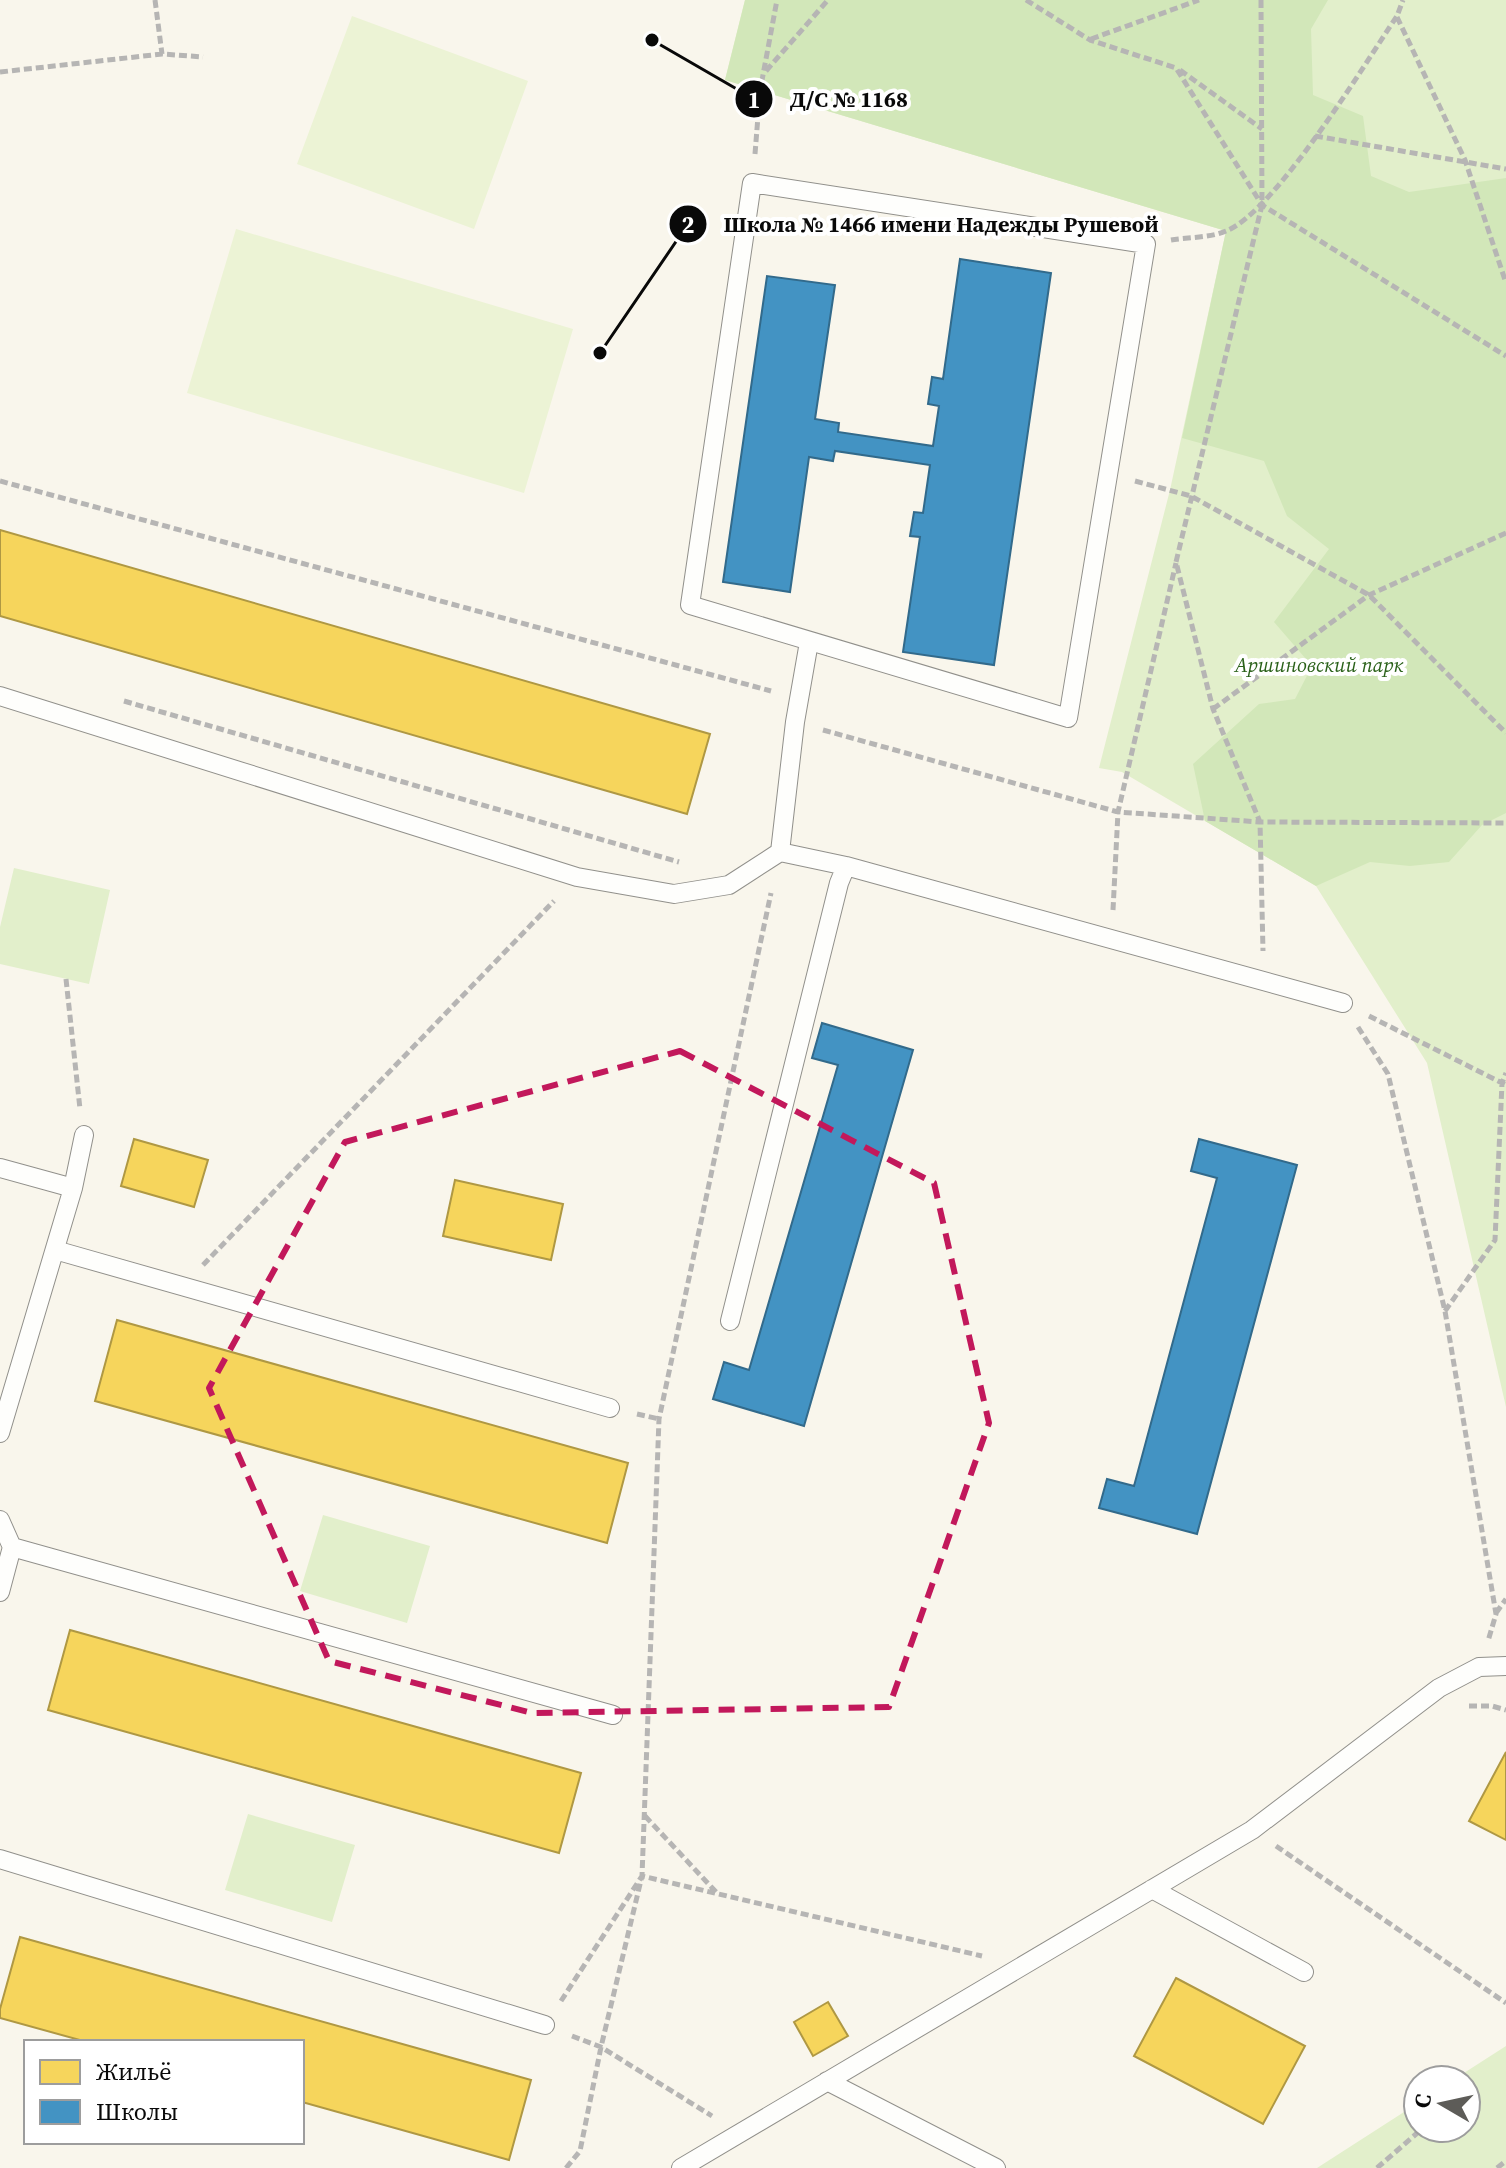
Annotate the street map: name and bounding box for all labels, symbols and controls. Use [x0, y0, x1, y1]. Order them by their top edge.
callout: Д/C № 1168 [734, 76, 923, 122]
text: 1 [747, 83, 761, 116]
text: Д/C № 1168 [790, 84, 908, 114]
callout: Школа № 1466 имени Надежды Рушевой [668, 201, 1175, 247]
text: 2 [681, 208, 695, 241]
text: Школа № 1466 имени Надежды Рушевой [723, 209, 1159, 239]
park label: Аршиновский парк [1234, 651, 1403, 679]
legend [24, 2040, 304, 2144]
text: Жильё [96, 2055, 171, 2088]
north arrow [1402, 2064, 1482, 2144]
text: С [1406, 2091, 1438, 2110]
text: Школы [96, 2095, 178, 2128]

